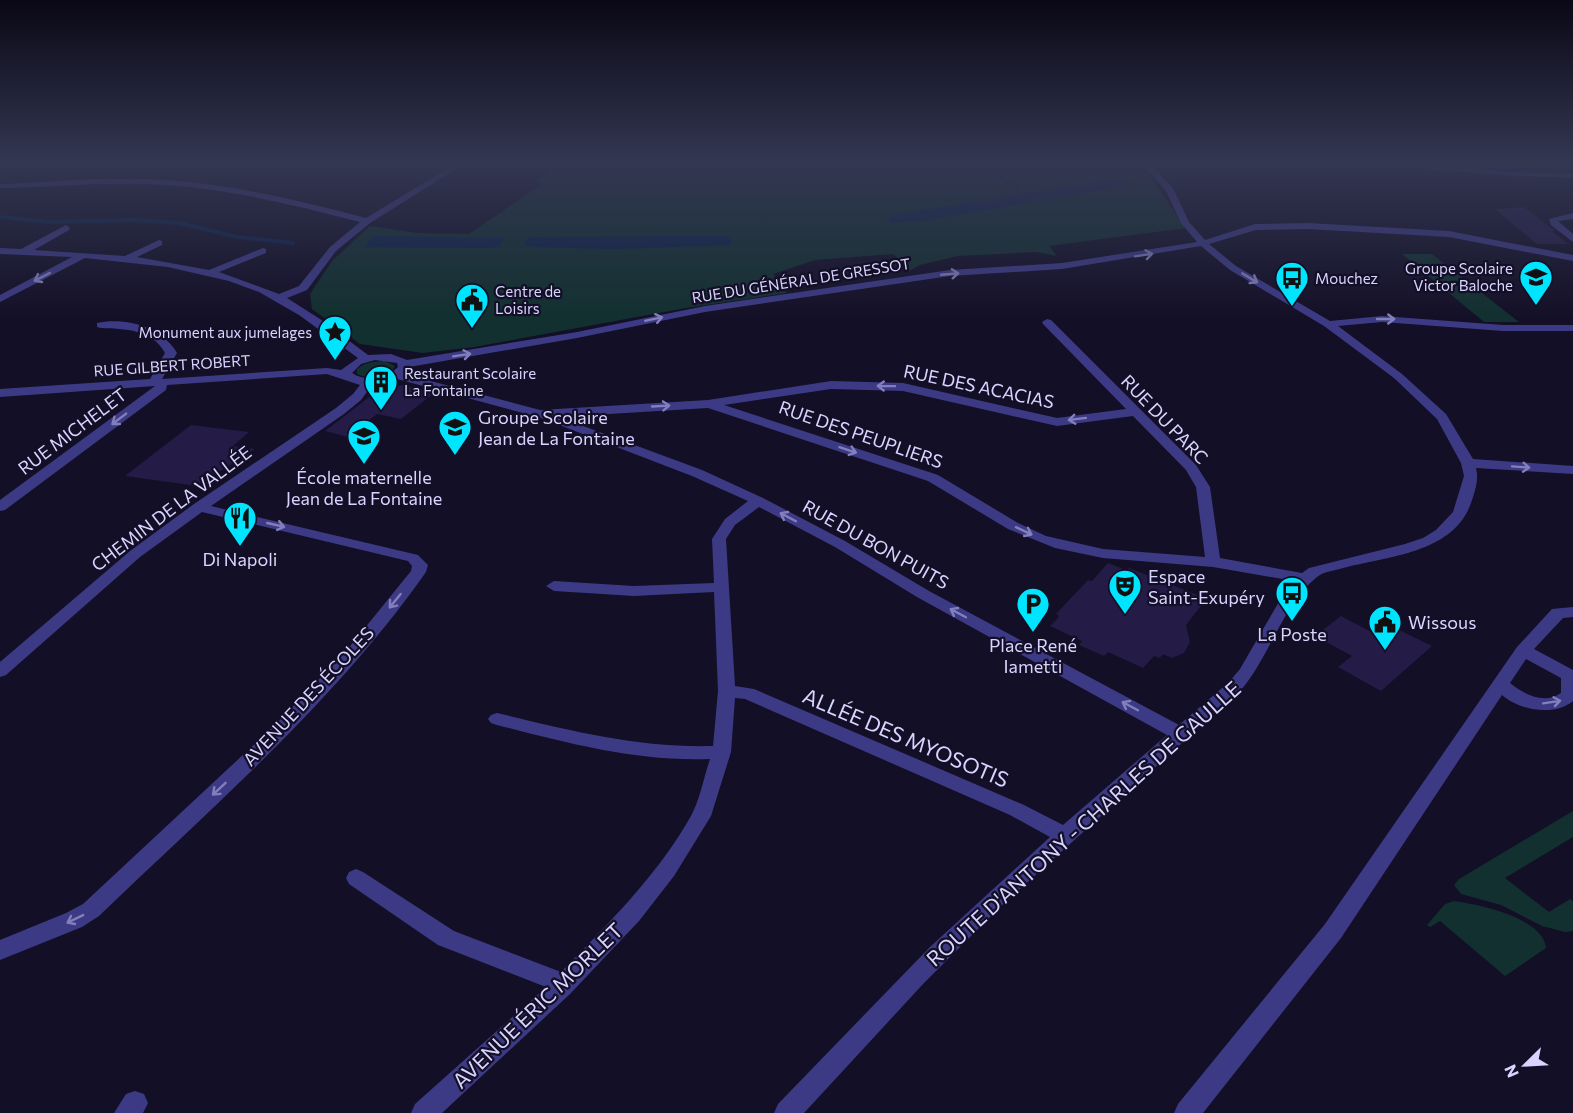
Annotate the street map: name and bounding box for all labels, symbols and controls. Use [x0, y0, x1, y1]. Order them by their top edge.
one-way arrow [1134, 249, 1153, 260]
street label: RUE DU GÉNÉRAL DE GRESSOT [690, 253, 912, 306]
place label: Groupe Scolaire Victor Baloche [1405, 259, 1513, 294]
school or university icon: Groupe Scolaire Victor Baloche [1518, 259, 1554, 306]
bus stop icon: Mouchez [1274, 260, 1310, 307]
one-way arrow [940, 268, 960, 279]
place label: Mouchez [1315, 269, 1378, 287]
one-way arrow [34, 271, 51, 283]
one-way arrow [1241, 273, 1258, 285]
public building icon: Centre de Loisirs [454, 282, 490, 329]
place label: Centre de Loisirs [495, 282, 561, 317]
one-way arrow [643, 313, 663, 324]
one-way arrow [1376, 313, 1396, 325]
place icon: Monument aux jumelages [317, 314, 353, 361]
place label: Monument aux jumelages [138, 323, 312, 341]
one-way arrow [452, 349, 471, 360]
street label: RUE GILBERT ROBERT [93, 351, 251, 379]
street label: RUE DES ACACIAS [902, 359, 1056, 413]
building icon: Restaurant Scolaire La Fontaine [363, 364, 399, 411]
place label: Restaurant Scolaire La Fontaine [404, 364, 536, 399]
street label: RUE DU PARC [1117, 370, 1213, 468]
one-way arrow [876, 380, 896, 392]
street label: RUE MICHELET [13, 383, 131, 479]
street label: RUE DES PEUPLIERS [776, 396, 946, 472]
one-way arrow [650, 401, 670, 412]
place label: Groupe Scolaire Jean de La Fontaine [478, 406, 635, 449]
school or university icon: Groupe Scolaire Jean de La Fontaine [437, 409, 473, 456]
one-way arrow [111, 412, 127, 425]
one-way arrow [1067, 414, 1087, 425]
school or university icon: École maternelle Jean de La Fontaine [346, 418, 382, 465]
street label: CHEMIN DE LA VALLÉE [87, 441, 255, 575]
one-way arrow [838, 445, 857, 456]
one-way arrow [1510, 461, 1530, 472]
place label: École maternelle Jean de La Fontaine [286, 466, 442, 509]
street label: RUE DU BON PUITS [799, 495, 953, 593]
restaurant icon: Di Napoli [222, 500, 258, 547]
one-way arrow [780, 511, 797, 523]
one-way arrow [266, 520, 285, 532]
one-way arrow [1015, 526, 1033, 538]
place label: Di Napoli [203, 548, 277, 570]
place label: Espace Saint-Exupéry [1148, 565, 1265, 608]
theatre icon: Espace Saint-Exupéry [1107, 568, 1143, 615]
bus stop icon: La Poste [1274, 575, 1310, 622]
parking icon: Place René Iametti [1015, 586, 1051, 633]
one-way arrow [389, 592, 402, 608]
public building icon: Wissous [1367, 604, 1403, 651]
one-way arrow [950, 607, 967, 619]
place label: Wissous [1408, 611, 1476, 633]
street label: AVENUE DES ÉCOLES [238, 622, 378, 770]
place label: La Poste [1257, 623, 1327, 645]
place label: Place René Iametti [989, 634, 1077, 677]
street label: ROUTE D'ANTONY - CHARLES DE GAULLE [921, 675, 1245, 971]
street label: ALLÉE DES MYOSOTIS [799, 682, 1013, 792]
one-way arrow [1542, 696, 1561, 707]
one-way arrow [1121, 699, 1139, 711]
one-way arrow [212, 781, 227, 795]
one-way arrow [66, 913, 84, 925]
street label: AVENUE ÉRIC MORLET [447, 917, 627, 1093]
north arrow [1495, 1035, 1555, 1095]
text: N [1500, 1062, 1522, 1081]

